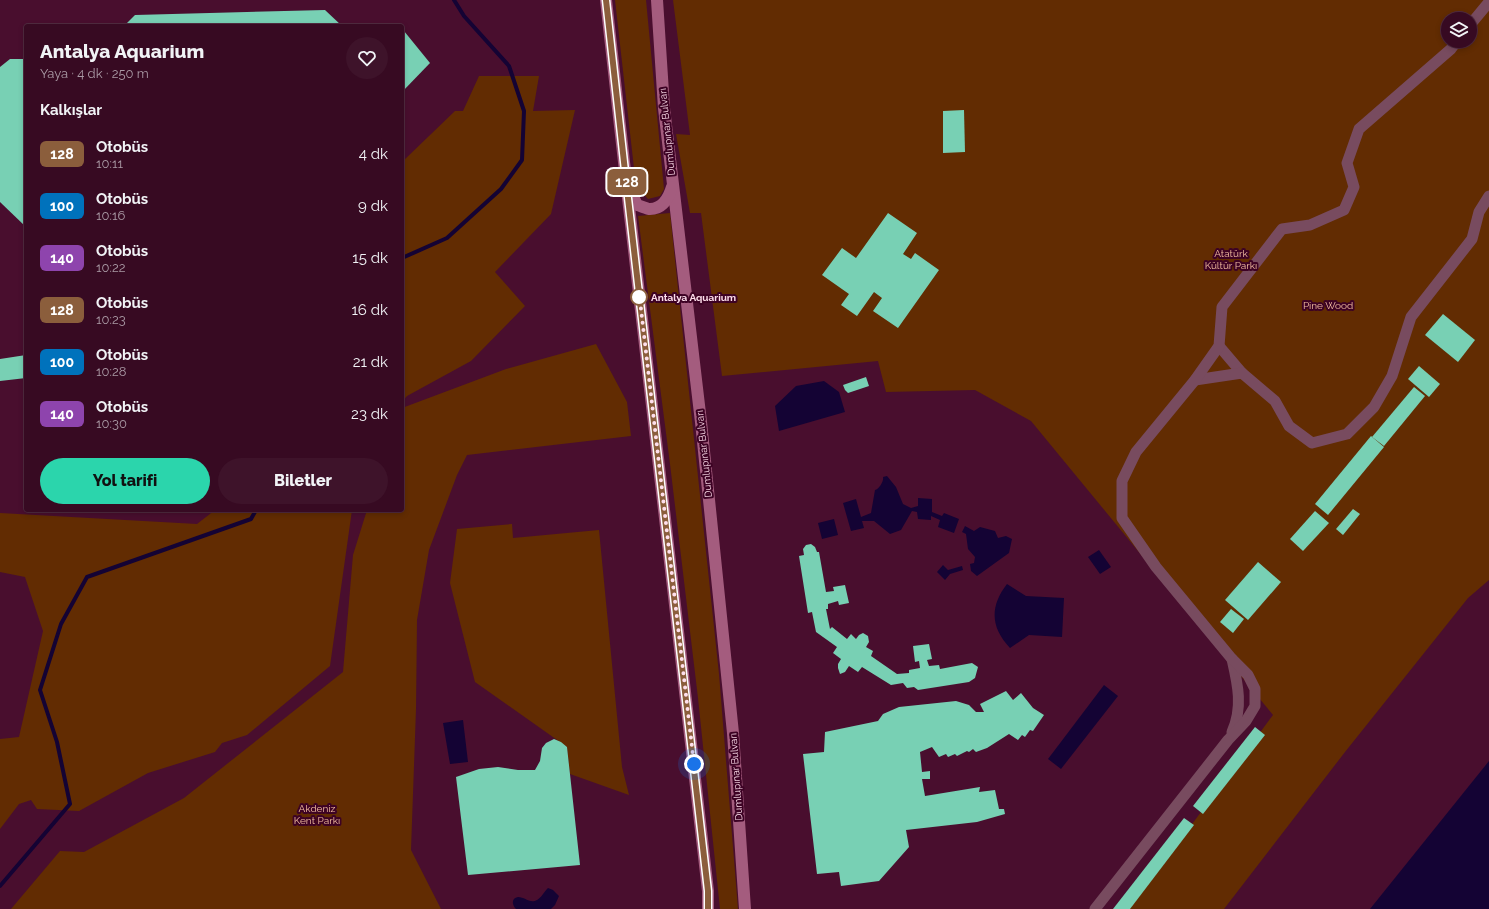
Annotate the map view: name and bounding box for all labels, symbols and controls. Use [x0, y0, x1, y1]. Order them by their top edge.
map controls [1441, 12, 1477, 48]
button: layers [1441, 12, 1477, 48]
button: heart [346, 37, 388, 79]
text: Antalya Aquarium [40, 40, 204, 62]
text: Yaya · 4 dk · 250 m [40, 66, 149, 81]
street label: Dumlupınar Bulvarı [657, 88, 677, 176]
text: Kalkışlar [40, 101, 102, 119]
text: Otobüs [96, 138, 148, 156]
text: 4 dk [359, 145, 388, 163]
text: 128 [50, 146, 74, 162]
text: 10:11 [96, 156, 123, 171]
line badge: 128 [604, 169, 650, 195]
text: 128 [615, 174, 639, 190]
text: Otobüs [96, 190, 148, 208]
text: 9 dk [358, 197, 388, 215]
text: 100 [50, 198, 74, 214]
text: 10:16 [96, 208, 125, 223]
text: Otobüs [96, 242, 148, 260]
park label: Atatürk Kültür Parkı [1205, 248, 1257, 271]
text: 15 dk [352, 249, 388, 267]
text: 140 [50, 250, 74, 266]
text: 10:22 [96, 260, 126, 275]
marker: Antalya Aquarium [630, 288, 648, 306]
place label: Antalya Aquarium [651, 292, 736, 303]
text: Otobüs [96, 294, 148, 312]
park label: Pine Wood [1303, 300, 1353, 311]
text: 16 dk [351, 301, 388, 319]
text: 128 [50, 302, 74, 318]
text: 10:23 [96, 312, 126, 327]
text: Otobüs [96, 346, 148, 364]
text: 21 dk [353, 353, 388, 371]
text: 100 [50, 354, 74, 370]
text: 10:28 [96, 364, 126, 379]
text: Otobüs [96, 398, 148, 416]
text: 23 dk [351, 405, 388, 423]
text: 140 [50, 406, 74, 422]
street label: Dumlupınar Bulvarı [694, 410, 714, 498]
text: 10:30 [96, 416, 127, 431]
button: Yol tarifi [40, 458, 210, 504]
button: Biletler [218, 458, 388, 504]
street label: Dumlupınar Bulvarı [727, 733, 745, 821]
your location [684, 754, 704, 774]
park label: Akdeniz Kent Parkı [294, 803, 340, 826]

